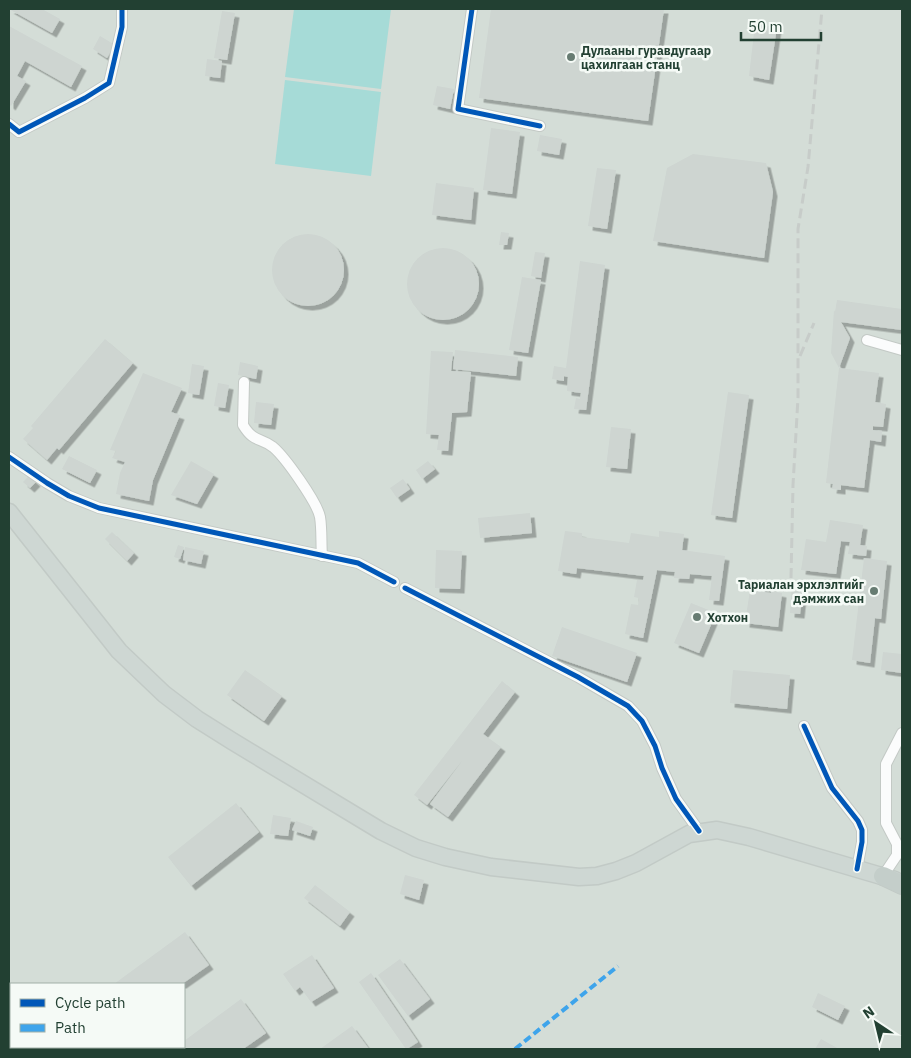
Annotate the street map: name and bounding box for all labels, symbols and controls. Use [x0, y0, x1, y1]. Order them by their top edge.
scale bar [741, 10, 821, 42]
text: 50 m [748, 17, 783, 36]
place label: Дулааны гуравдугаар цахилгаан станц [581, 43, 711, 72]
marker: Дулааны гуравдугаар цахилгаан станц [565, 51, 577, 63]
place label: Тариалан эрхлэлтийг дэмжих сан [738, 577, 865, 606]
marker: Тариалан эрхлэлтийг дэмжих сан [868, 585, 880, 597]
place label: Хотхон [707, 610, 748, 625]
marker: Хотхон [691, 611, 703, 623]
legend [10, 983, 185, 1048]
text: Cycle path [55, 993, 126, 1012]
north arrow [851, 998, 901, 1048]
text: N [859, 1002, 878, 1023]
text: Path [55, 1018, 86, 1037]

